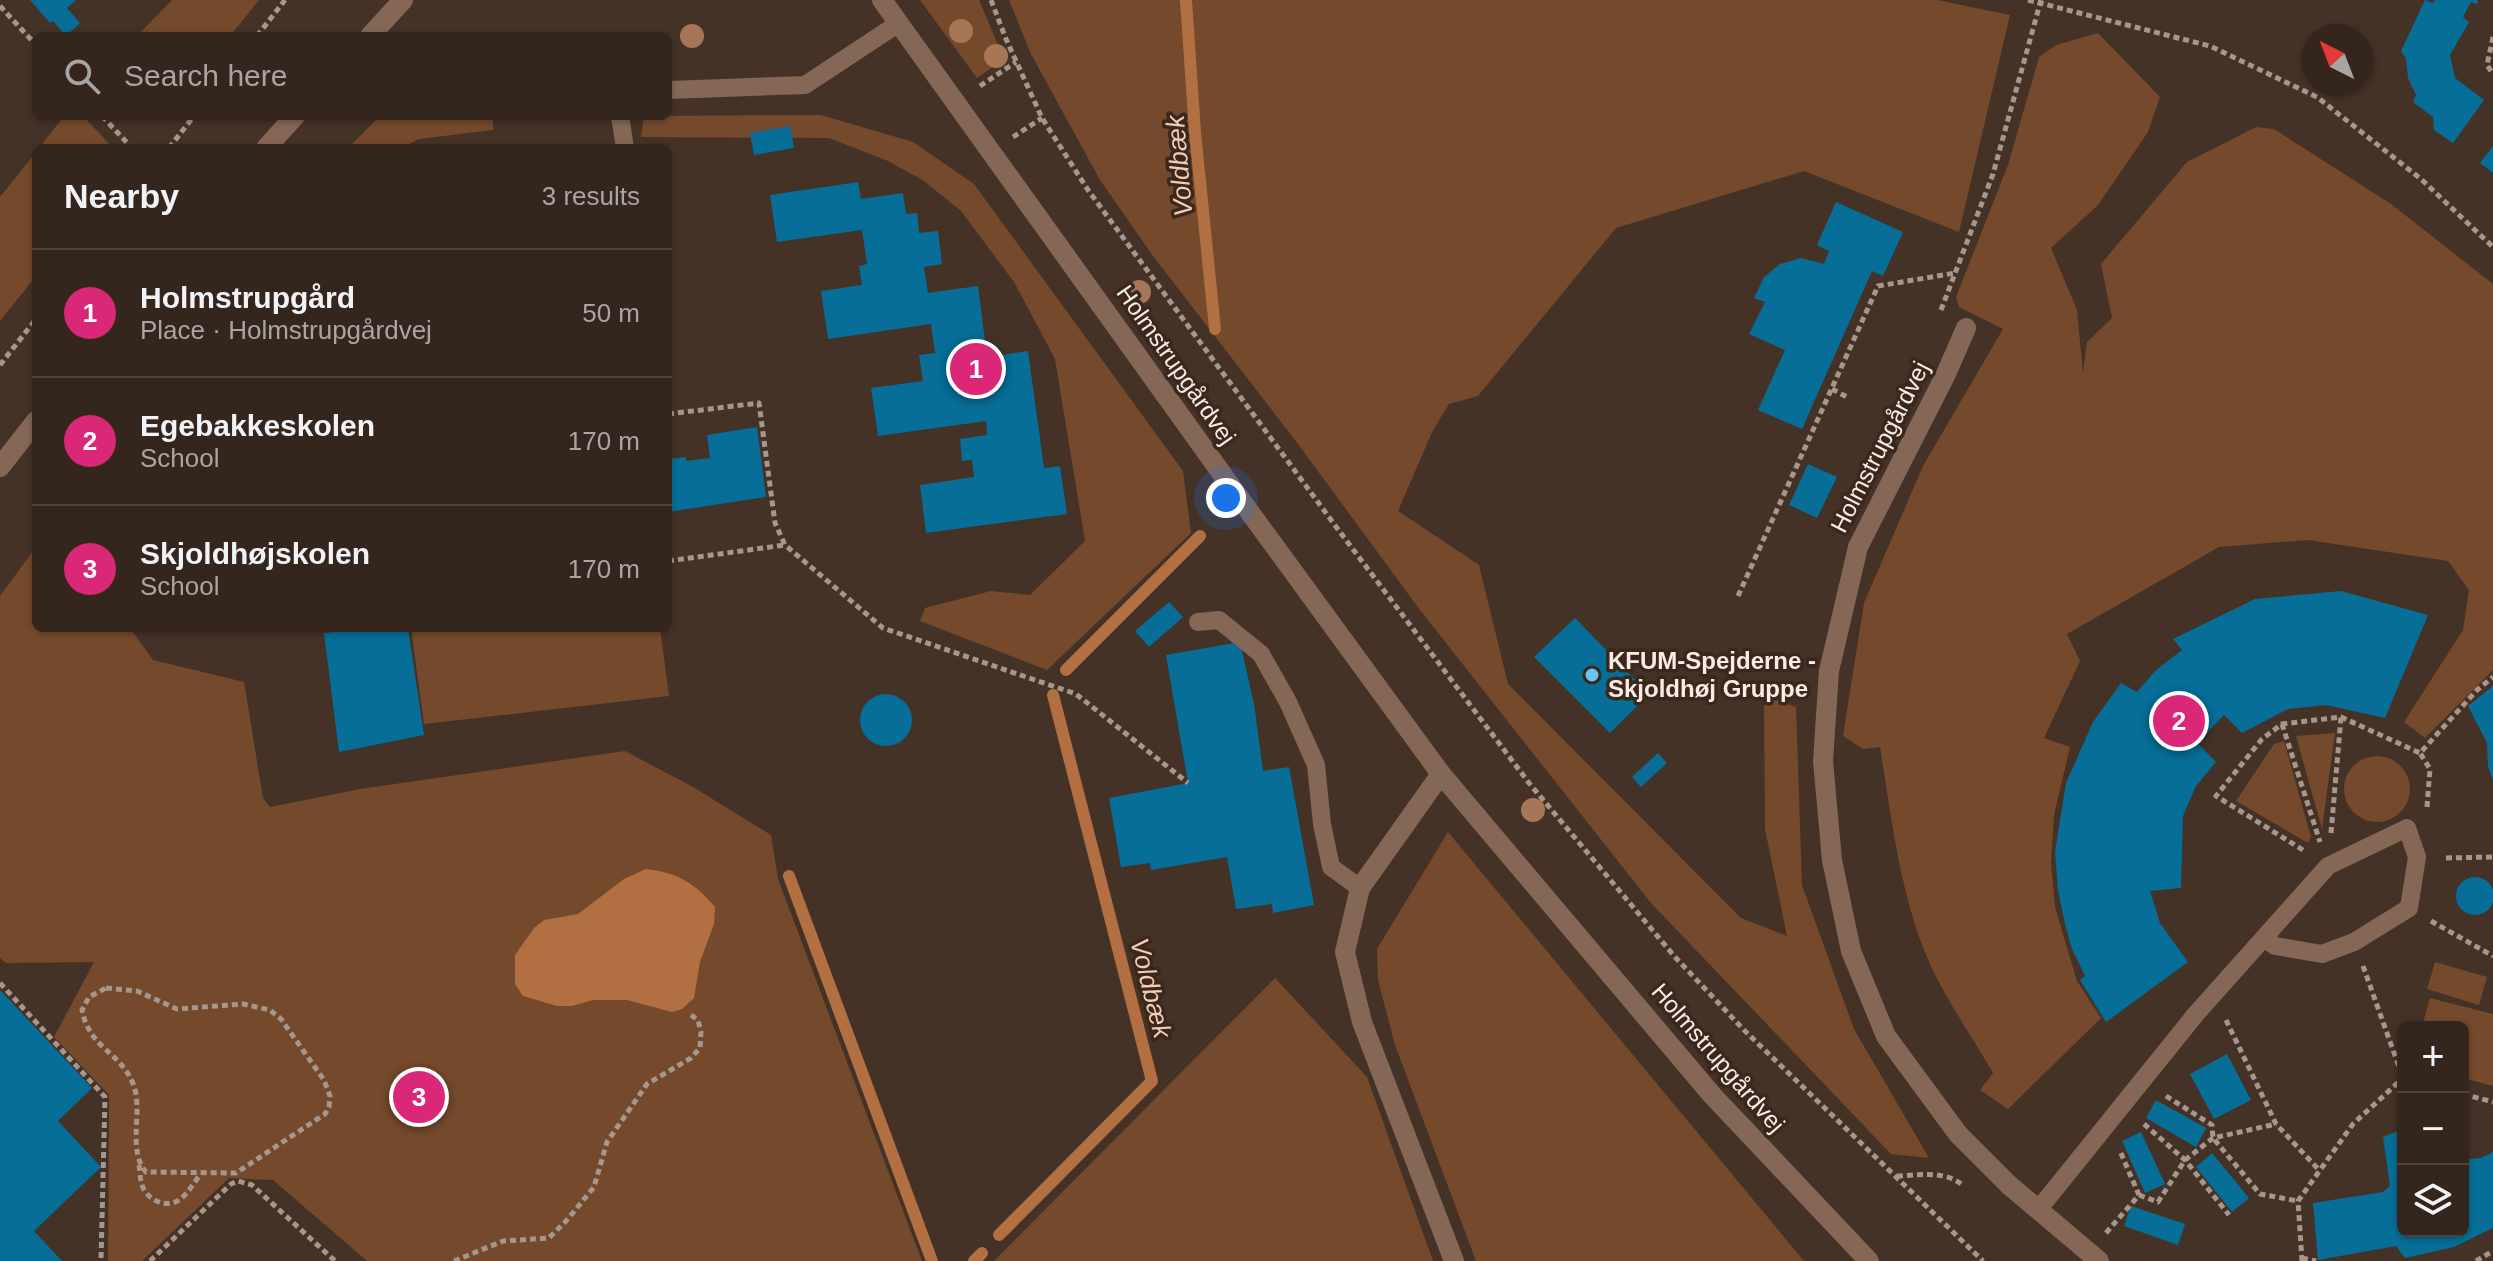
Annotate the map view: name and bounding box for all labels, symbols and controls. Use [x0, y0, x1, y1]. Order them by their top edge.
north arrow [2301, 24, 2373, 96]
search box [32, 32, 672, 120]
icon: search [60, 54, 104, 98]
text: Search here [124, 59, 287, 92]
water label: Voldbæk [1159, 112, 1198, 218]
text: Nearby [64, 177, 179, 215]
text: 3 results [542, 181, 640, 211]
street label: Holmstrupgårdvej [1111, 280, 1241, 449]
text: Holmstrupgård [140, 281, 355, 314]
text: 1 [83, 298, 97, 328]
text: 50 m [582, 298, 640, 328]
text: Place · Holmstrupgårdvej [140, 315, 432, 345]
pin: 1 [950, 339, 1002, 399]
street label: Holmstrupgårdvej [1825, 357, 1934, 537]
text: Egebakkeskolen [140, 409, 375, 442]
text: 2 [83, 426, 97, 456]
text: 170 m [568, 426, 640, 456]
text: School [140, 443, 220, 473]
your location [1206, 478, 1246, 518]
text: Skjoldhøjskolen [140, 537, 370, 570]
text: 3 [83, 554, 97, 584]
text: 170 m [568, 554, 640, 584]
text: School [140, 571, 220, 601]
place label: KFUM-Spejderne - Skjoldhøj Gruppe [1608, 647, 1816, 702]
marker: KFUM-Spejderne - Skjoldhøj Gruppe [1583, 666, 1601, 684]
pin: 2 [2153, 691, 2205, 751]
water label: Voldbæk [1124, 935, 1178, 1043]
street label: Holmstrupgårdvej [1646, 978, 1790, 1138]
map controls [2397, 1021, 2469, 1237]
button: + [2397, 1021, 2469, 1093]
pin: 3 [393, 1067, 445, 1127]
button: − [2397, 1093, 2469, 1165]
button: layers [2397, 1165, 2469, 1237]

